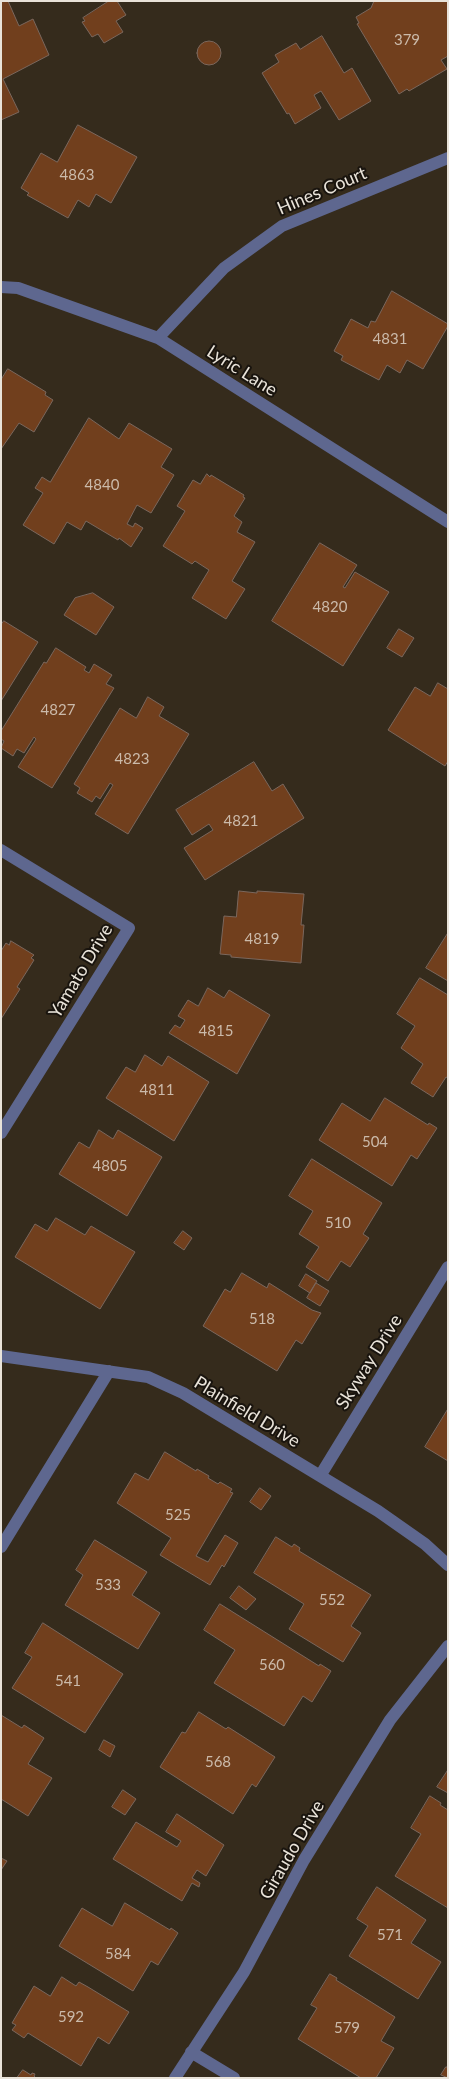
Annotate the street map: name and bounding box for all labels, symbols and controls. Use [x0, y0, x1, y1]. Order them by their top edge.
house number: 379 [394, 31, 420, 49]
street label: Hines Court [274, 163, 370, 219]
house number: 4863 [60, 166, 94, 184]
house number: 4831 [373, 330, 407, 348]
street label: Lyric Lane [203, 341, 281, 401]
house number: 4840 [85, 476, 119, 494]
house number: 4820 [313, 598, 347, 616]
house number: 4827 [41, 701, 75, 719]
house number: 4823 [115, 750, 149, 768]
house number: 4821 [224, 812, 258, 830]
street label: Yamato Drive [44, 920, 118, 1022]
house number: 4819 [245, 930, 279, 948]
house number: 4815 [199, 1022, 233, 1040]
house number: 4811 [140, 1081, 174, 1099]
house number: 504 [362, 1133, 388, 1151]
house number: 4805 [93, 1157, 127, 1175]
house number: 510 [325, 1214, 351, 1232]
house number: 518 [249, 1310, 275, 1328]
street label: Skyway Drive [331, 1311, 407, 1413]
street label: Plainfield Drive [190, 1372, 304, 1452]
house number: 525 [165, 1506, 191, 1524]
house number: 533 [95, 1576, 121, 1594]
house number: 552 [319, 1591, 345, 1609]
house number: 560 [259, 1656, 285, 1674]
house number: 541 [55, 1672, 81, 1690]
house number: 568 [205, 1753, 231, 1771]
street label: Giraudo Drive [255, 1797, 329, 1903]
house number: 571 [377, 1926, 403, 1944]
house number: 584 [105, 1945, 131, 1963]
house number: 592 [58, 2008, 84, 2026]
house number: 579 [334, 2019, 360, 2037]

